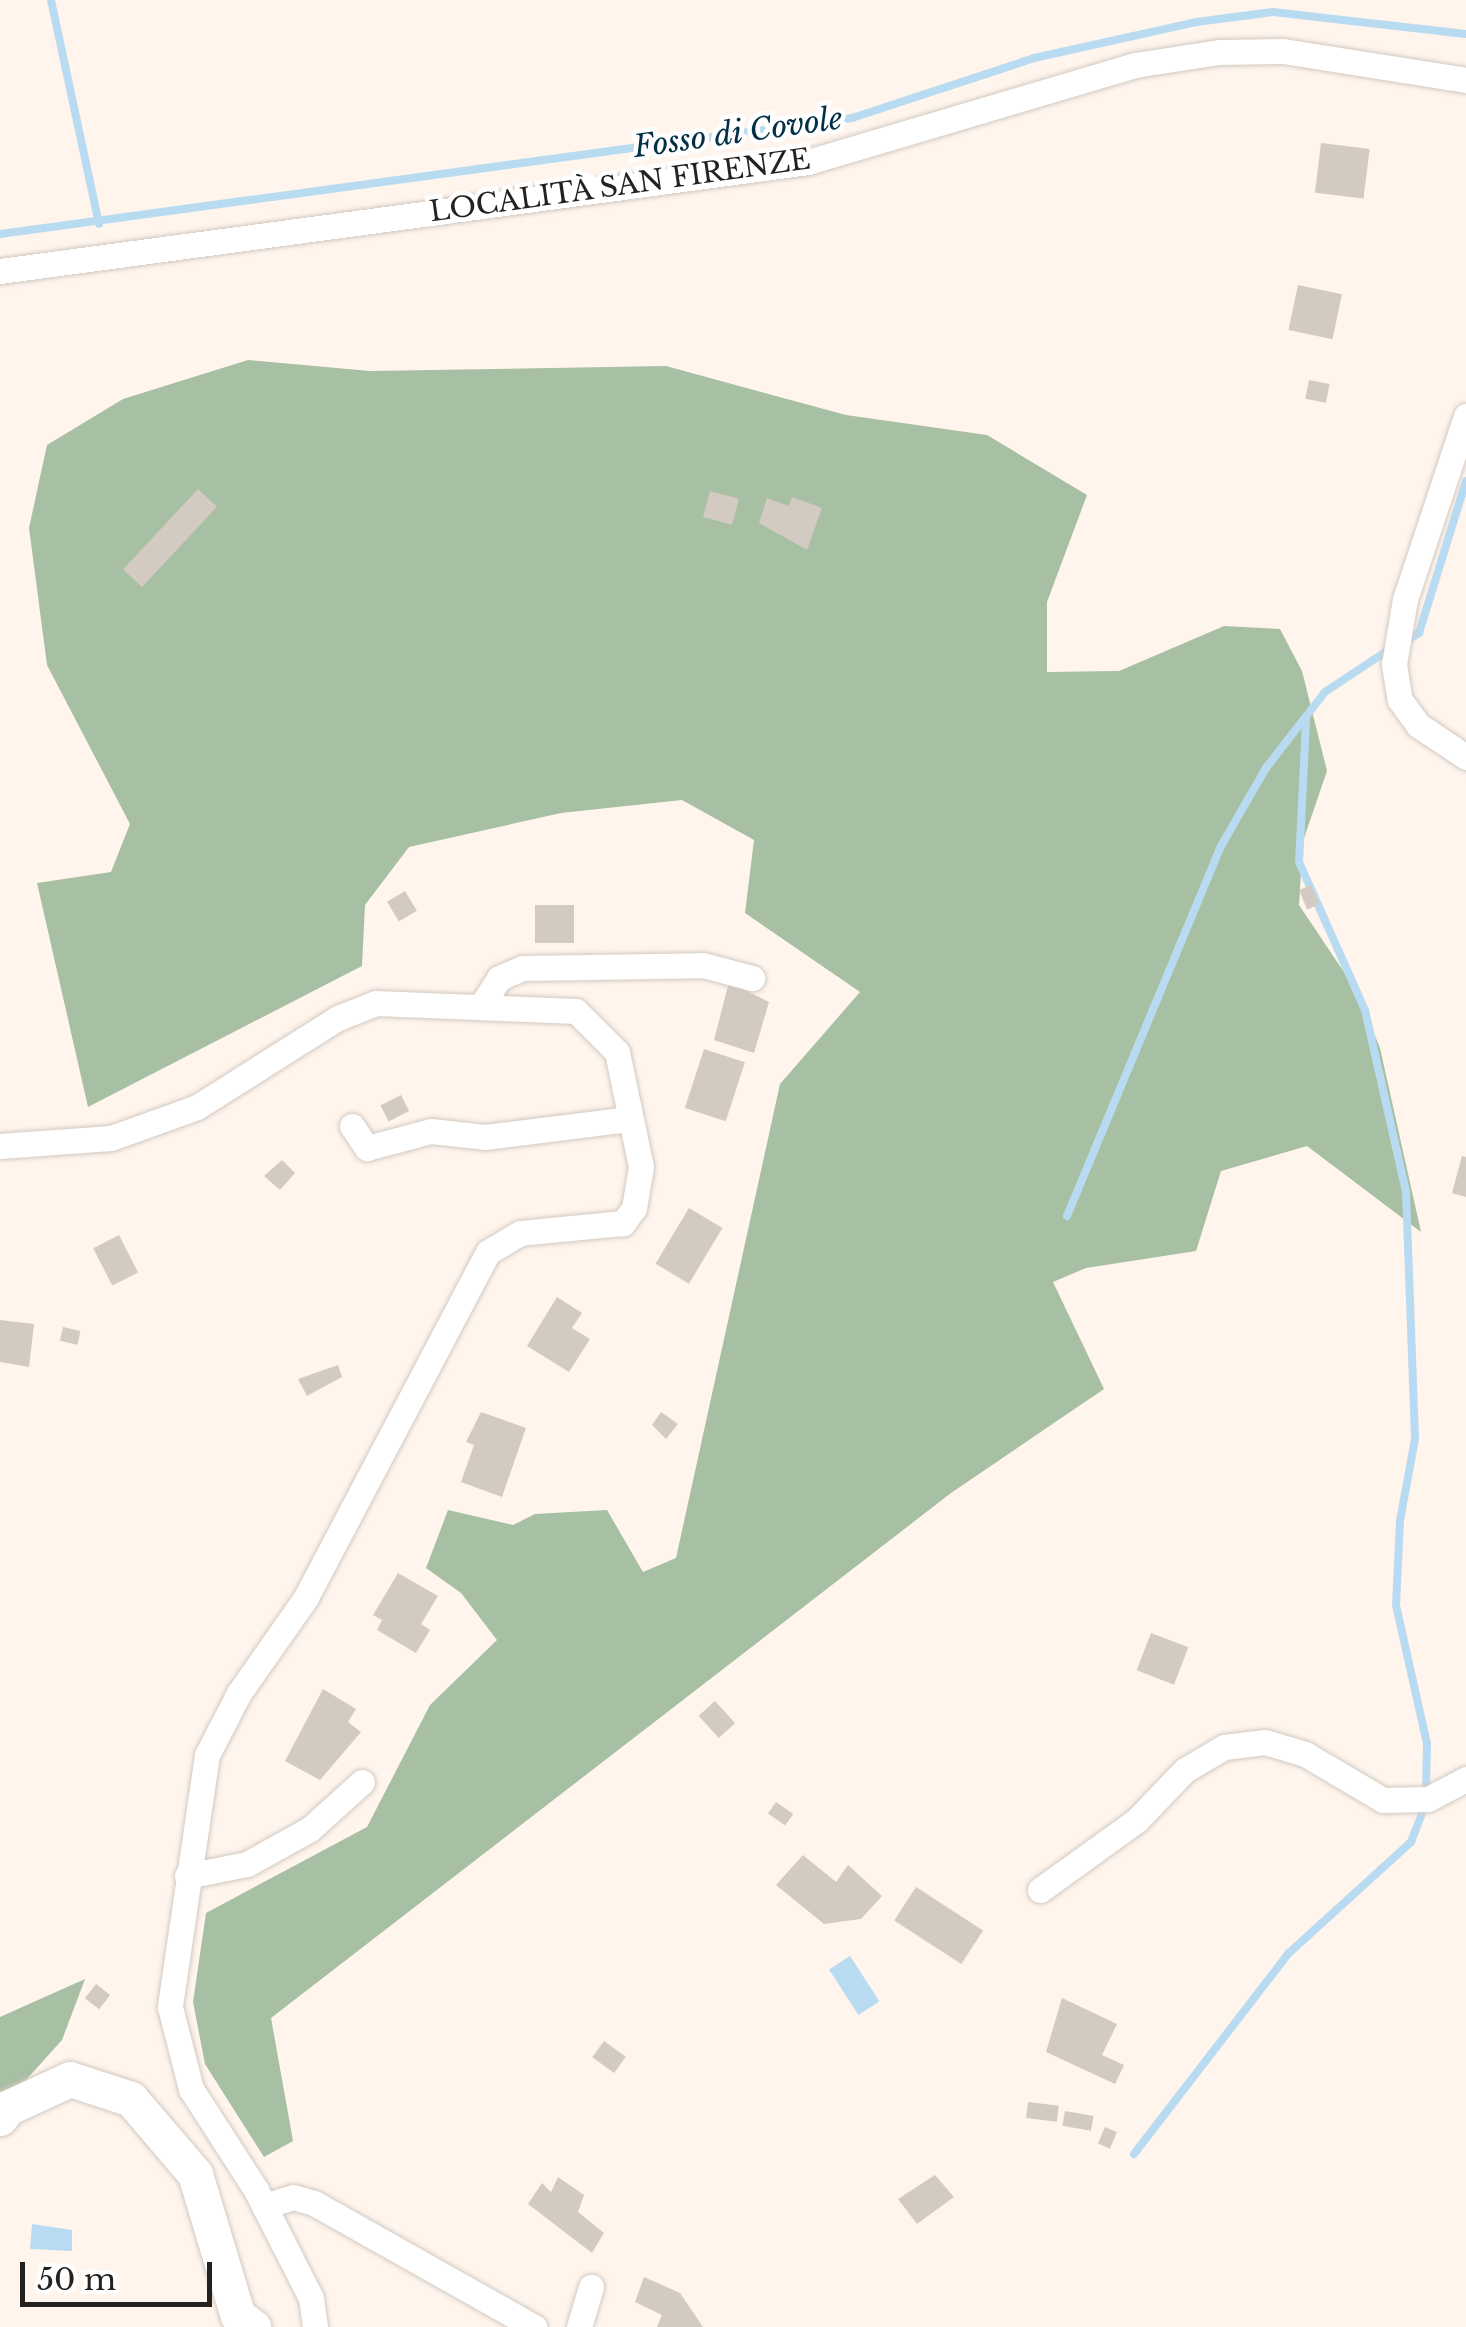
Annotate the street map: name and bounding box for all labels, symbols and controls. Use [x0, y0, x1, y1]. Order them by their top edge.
water label: Fosso di Covole [631, 100, 845, 166]
street label: LOCALITÀ SAN FIRENZE [427, 143, 813, 229]
scale bar [25, 2242, 218, 2304]
text: 50 m [37, 2261, 116, 2298]

